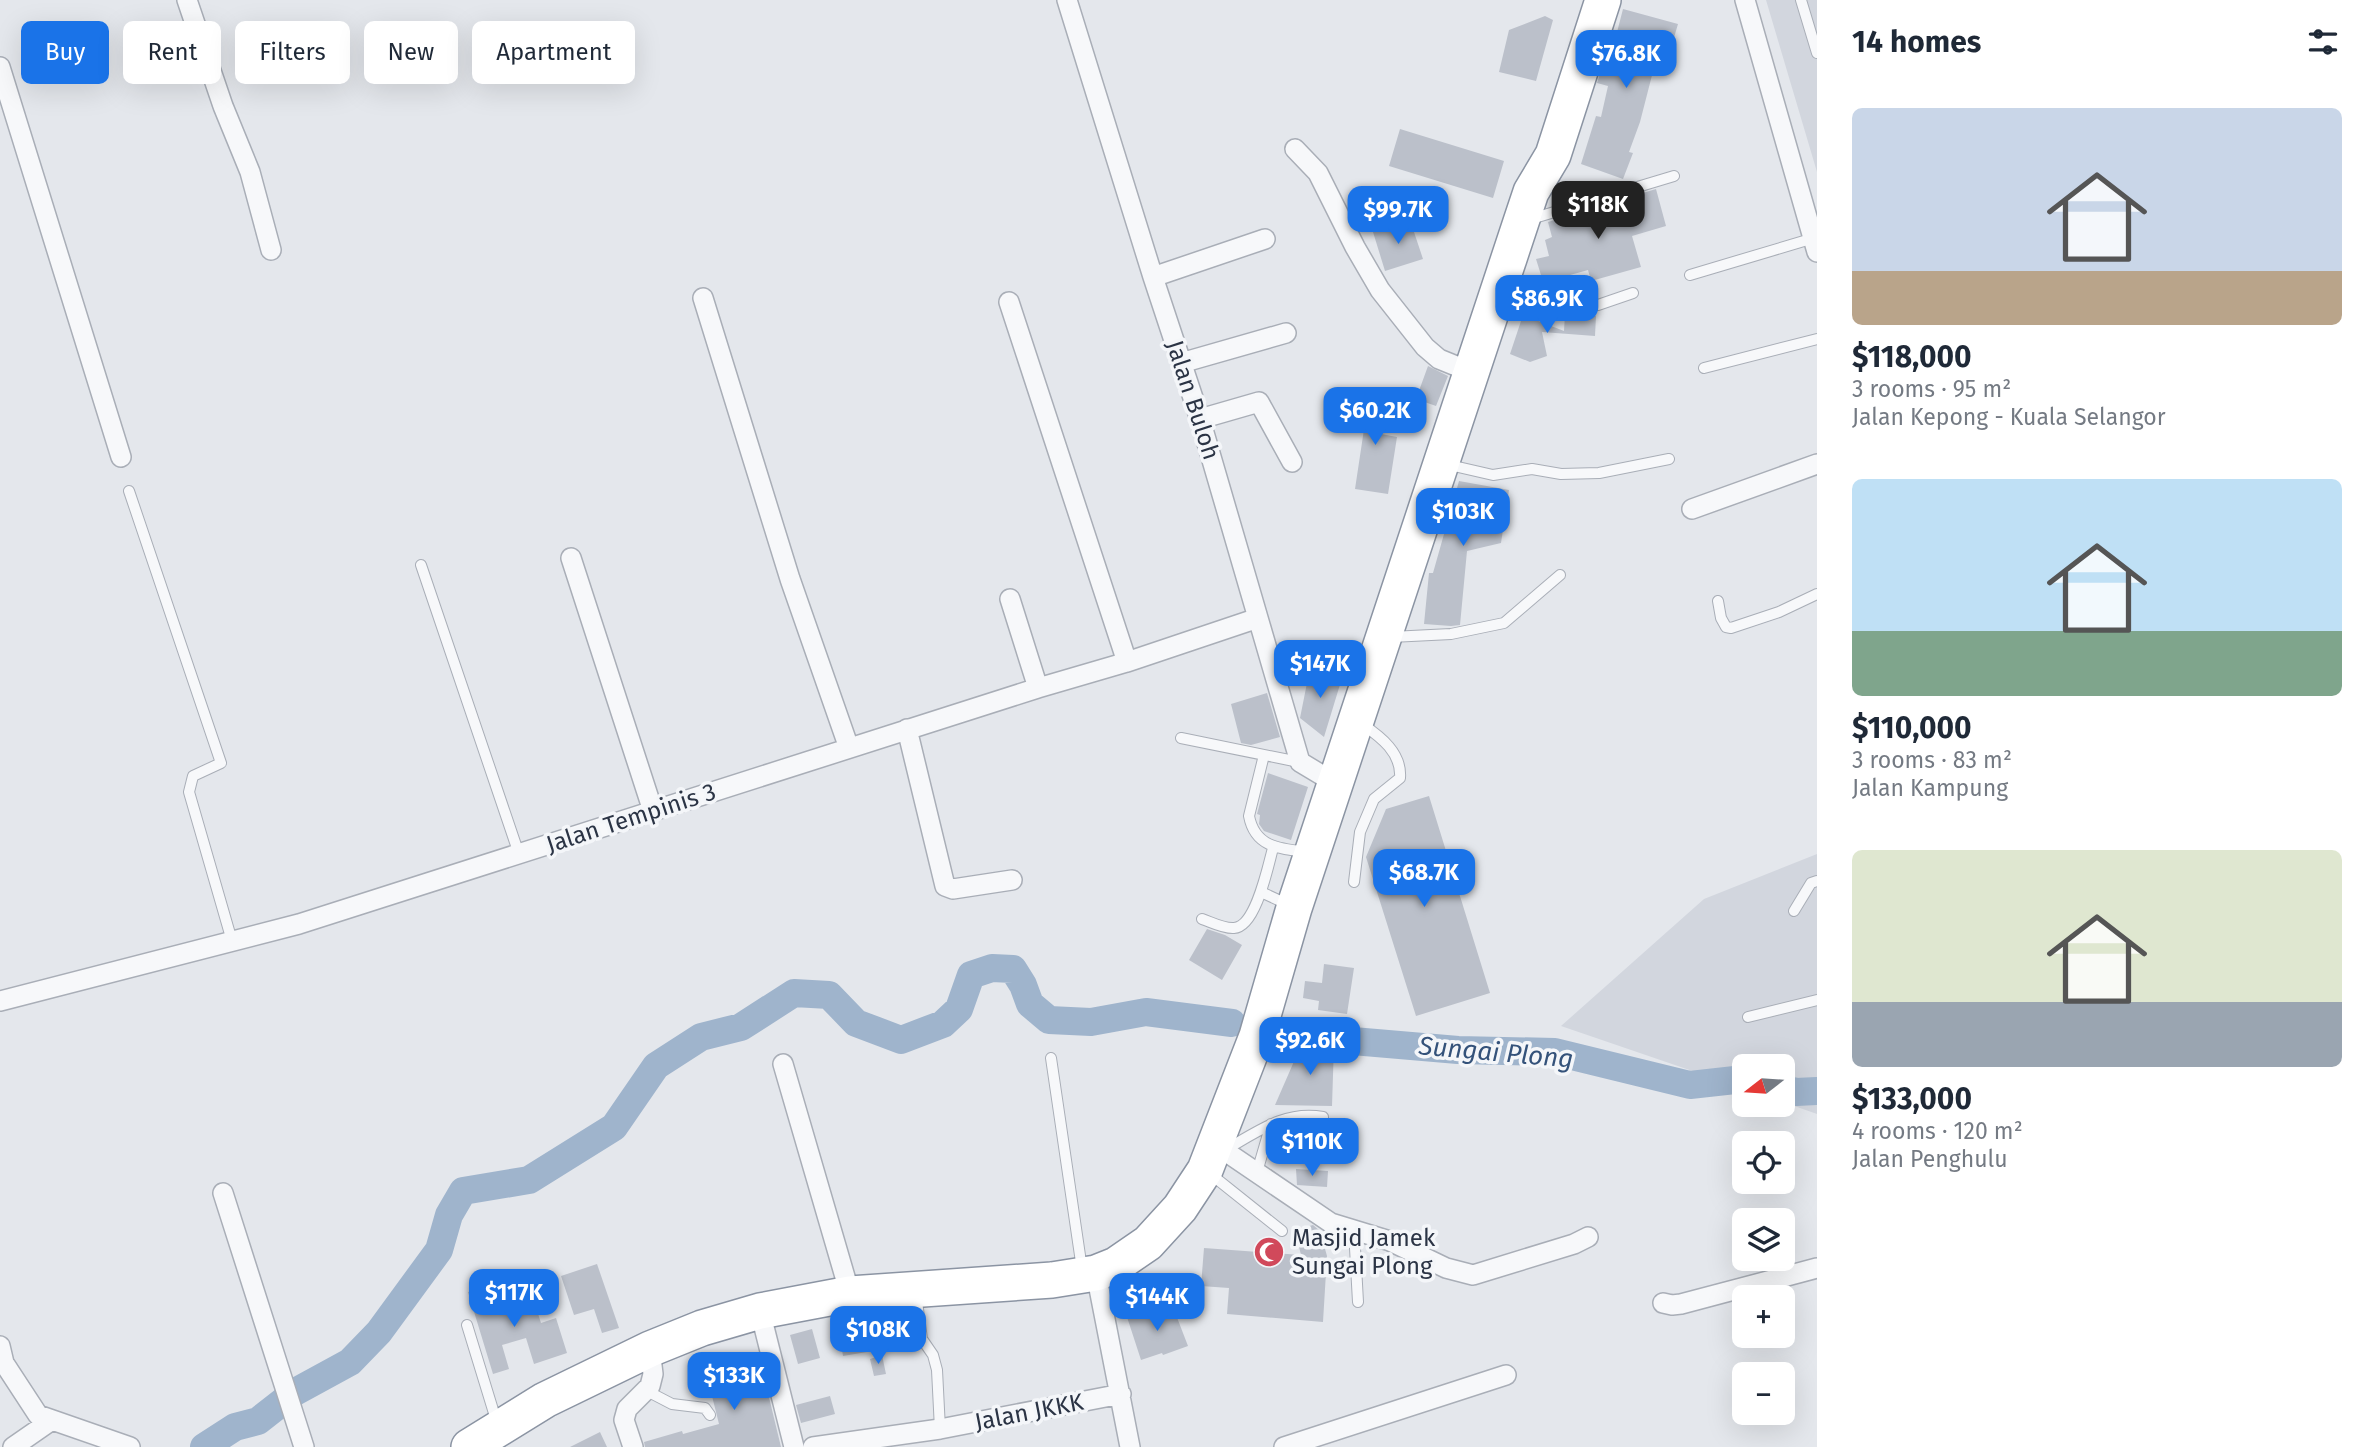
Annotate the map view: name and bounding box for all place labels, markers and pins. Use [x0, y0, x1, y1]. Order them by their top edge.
pin: $76.8K [1569, 31, 1683, 90]
pin: $118K [1549, 182, 1647, 241]
pin: $99.7K [1341, 187, 1455, 246]
pin: $86.9K [1490, 276, 1604, 335]
pin: $60.2K [1318, 388, 1432, 447]
pin: $103K [1414, 489, 1512, 548]
pin: $147K [1271, 640, 1369, 700]
pin: $68.7K [1367, 850, 1481, 909]
pin: $92.6K [1253, 1018, 1367, 1077]
pin: $110K [1263, 1118, 1361, 1178]
place label: Masjid Jamek Sungai Plong [1292, 1224, 1436, 1280]
mosque icon: Masjid Jamek Sungai Plong [1252, 1235, 1286, 1269]
pin: $117K [465, 1270, 563, 1329]
pin: $144K [1108, 1274, 1206, 1333]
pin: $108K [829, 1306, 927, 1366]
pin: $133K [685, 1352, 783, 1412]

